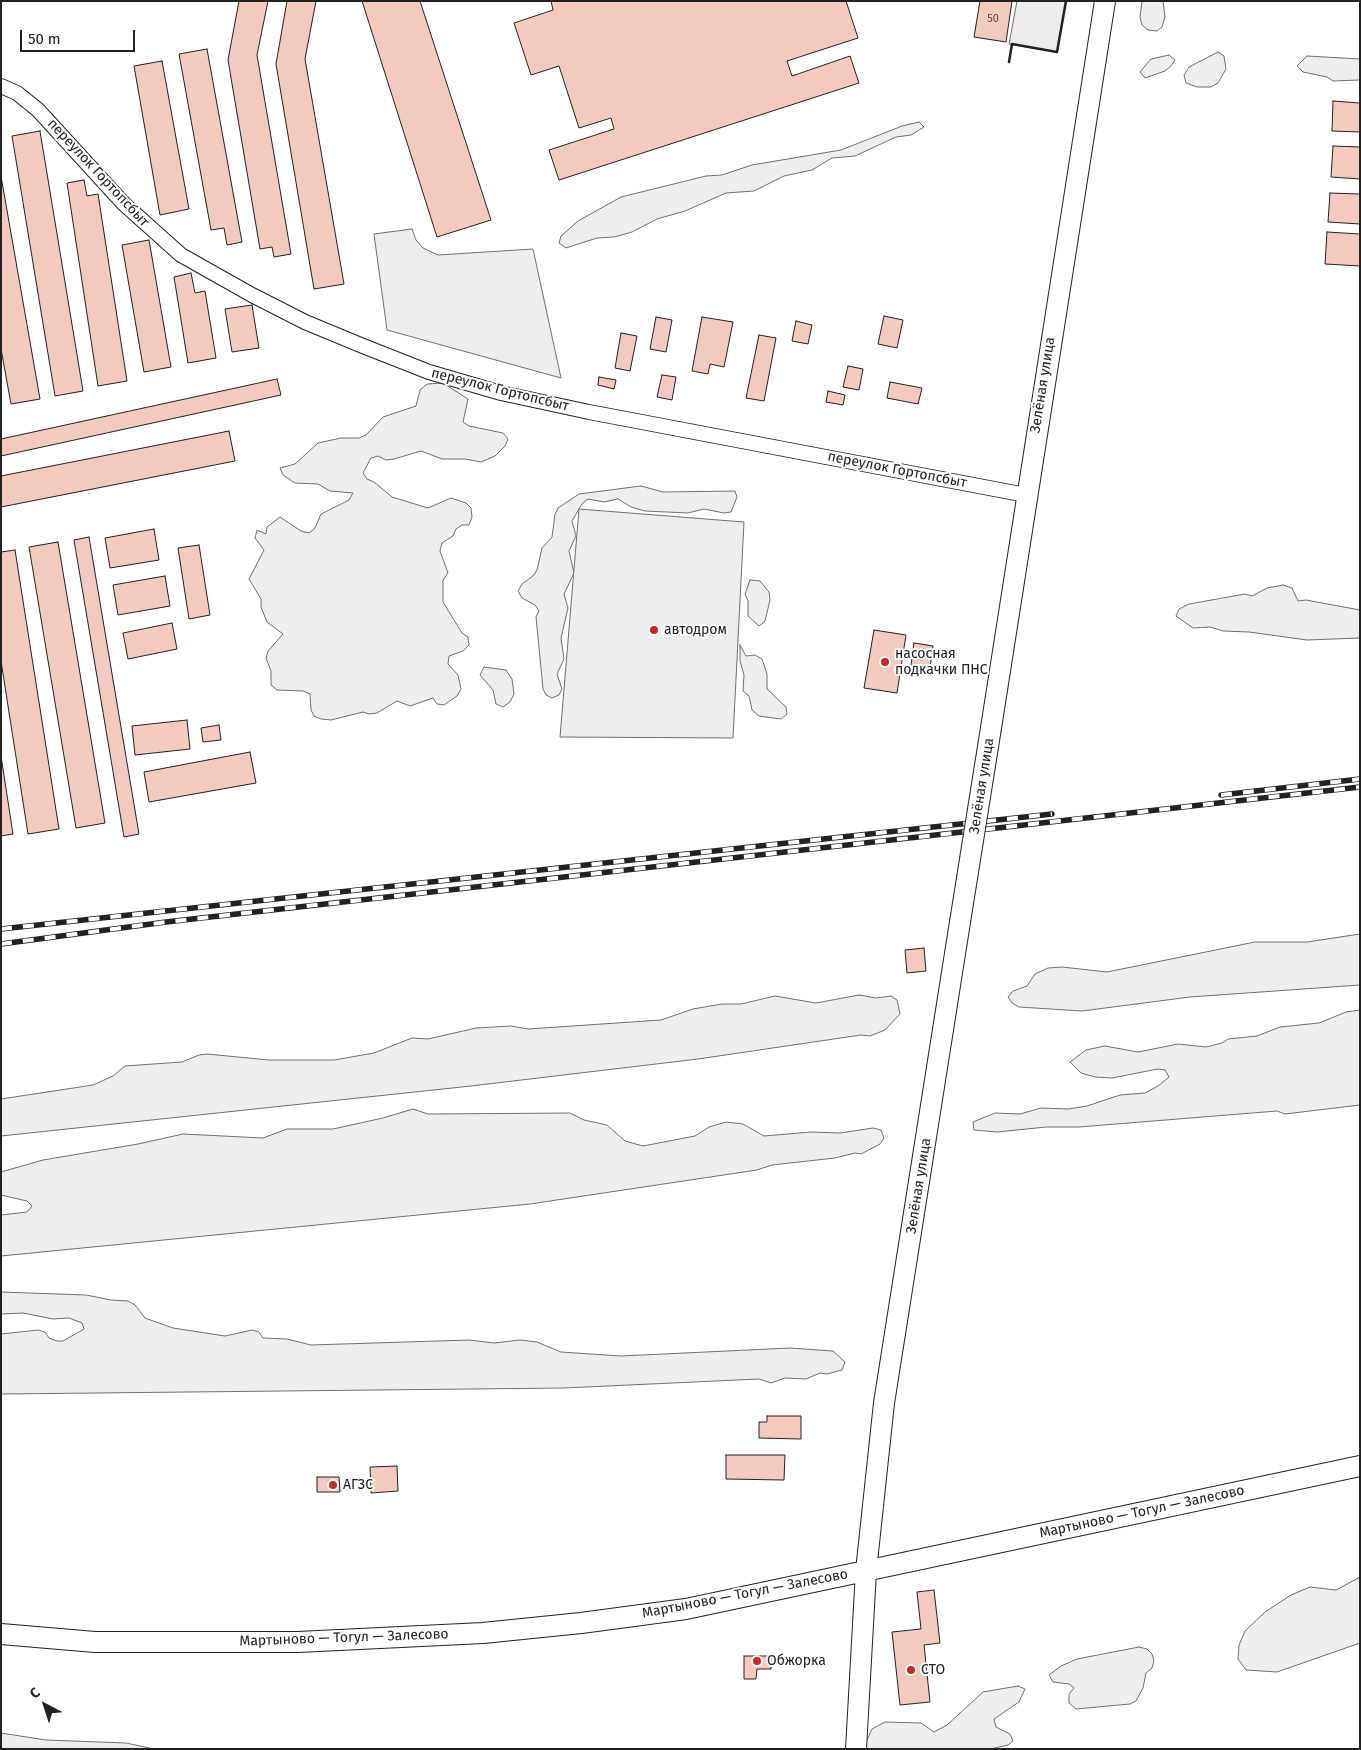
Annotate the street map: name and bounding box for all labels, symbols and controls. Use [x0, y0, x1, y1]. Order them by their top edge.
house number: 50 [987, 12, 999, 26]
scale bar [22, 20, 138, 52]
text: 50 m [28, 30, 61, 48]
street label: переулок Гортопсбыт [44, 116, 152, 230]
street label: Зелёная улица [1027, 336, 1059, 434]
street label: переулок Гортопсбыт [429, 365, 571, 415]
street label: переулок Гортопсбыт [826, 448, 968, 492]
place label: автодром [664, 622, 727, 638]
marker: автодром [648, 624, 660, 636]
place label: насосная подкачки ПНС [895, 646, 988, 679]
marker: насосная подкачки ПНС [879, 656, 891, 668]
street label: Зелёная улица [966, 737, 998, 835]
street label: Зелёная улица [903, 1137, 935, 1235]
place label: АГЗС [343, 1477, 373, 1493]
marker: АГЗС [327, 1479, 339, 1491]
street label: Мартыново — Тогул — Залесово [1038, 1482, 1246, 1542]
street label: Мартыново — Тогул — Залесово [641, 1566, 849, 1622]
street label: Мартыново — Тогул — Залесово [239, 1626, 449, 1650]
place label: Обжорка [767, 1653, 826, 1669]
marker: Обжорка [751, 1655, 763, 1667]
place label: СТО [921, 1662, 945, 1678]
marker: СТО [905, 1664, 917, 1676]
north arrow [20, 1680, 70, 1730]
text: С [26, 1684, 44, 1702]

